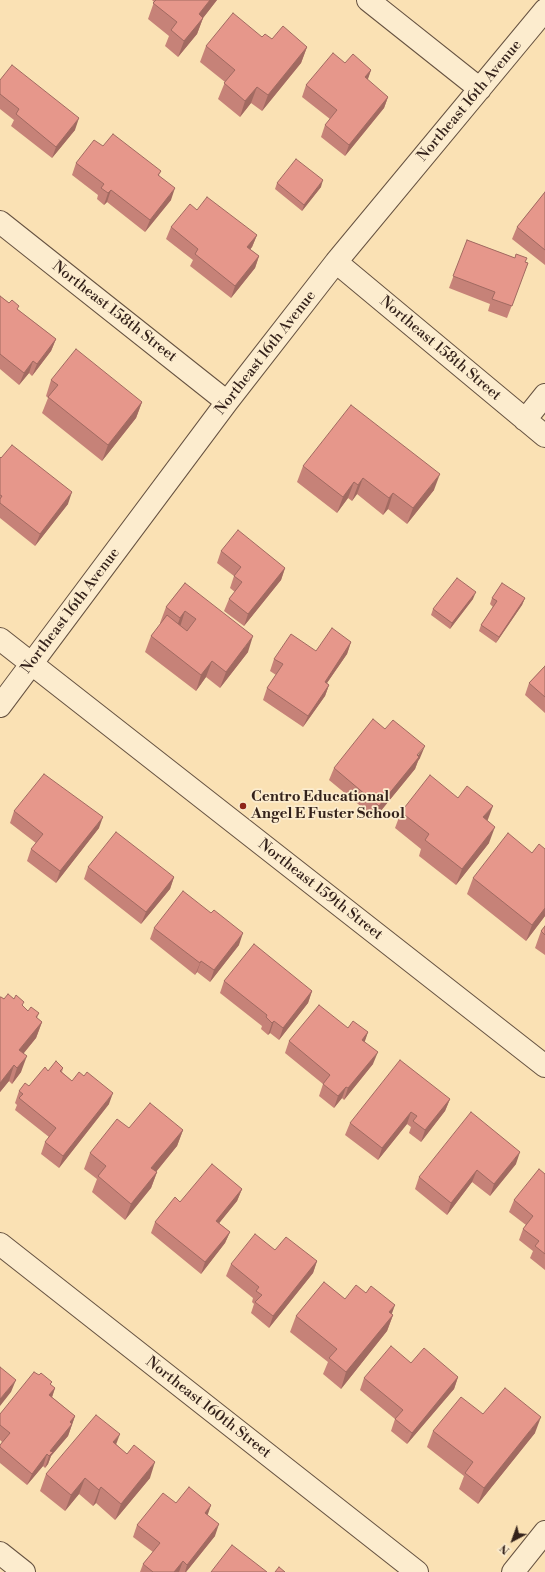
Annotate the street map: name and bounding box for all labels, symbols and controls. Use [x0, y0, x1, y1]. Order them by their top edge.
street label: Northeast 16th Avenue [414, 37, 526, 165]
street label: Northeast 158th Street [48, 258, 180, 366]
street label: Northeast 16th Avenue [212, 287, 320, 419]
street label: Northeast 158th Street [376, 293, 504, 405]
street label: Northeast 16th Avenue [18, 545, 124, 677]
place label: Centro Educational Angel E Fuster School [251, 788, 405, 823]
marker: Centro Educational Angel E Fuster School [238, 801, 248, 811]
street label: Northeast 159th Street [254, 836, 386, 944]
street label: Northeast 160th Street [142, 1353, 274, 1463]
north arrow [493, 1520, 533, 1560]
text: N [497, 1541, 513, 1557]

